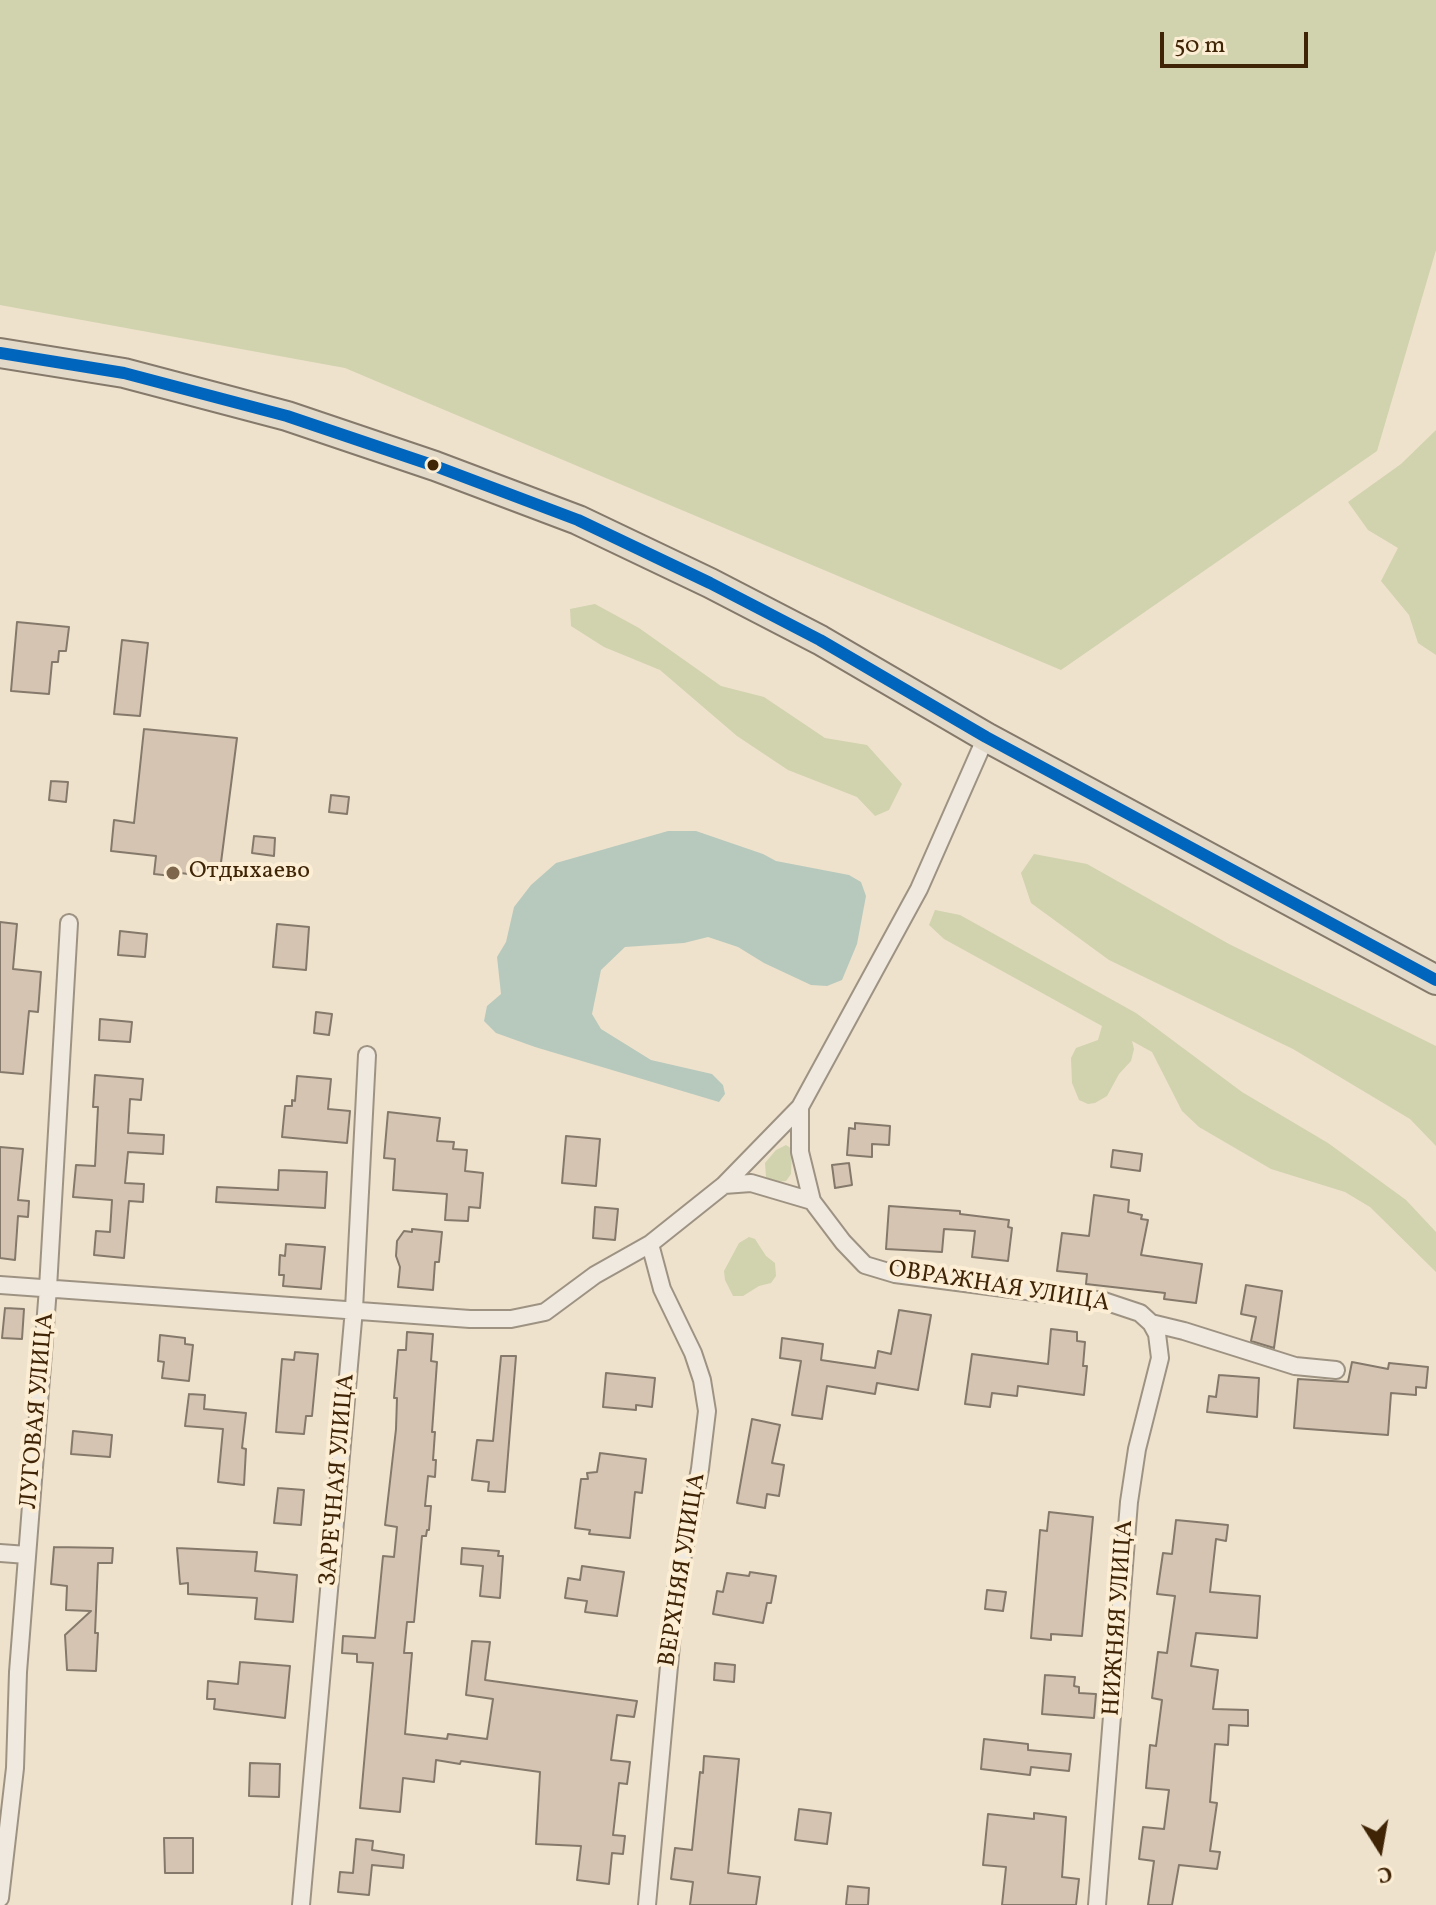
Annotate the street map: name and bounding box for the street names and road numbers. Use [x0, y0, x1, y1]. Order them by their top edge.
street label: ОВРАЖНАЯ УЛИЦА [886, 1256, 1112, 1320]
street label: ЛУГОВАЯ УЛИЦА [16, 1312, 62, 1510]
street label: ЗАРЕЧНАЯ УЛИЦА [315, 1373, 363, 1587]
street label: ВЕРХНЯЯ УЛИЦА [654, 1471, 714, 1669]
street label: НИЖНЯЯ УЛИЦА [1099, 1519, 1141, 1717]

